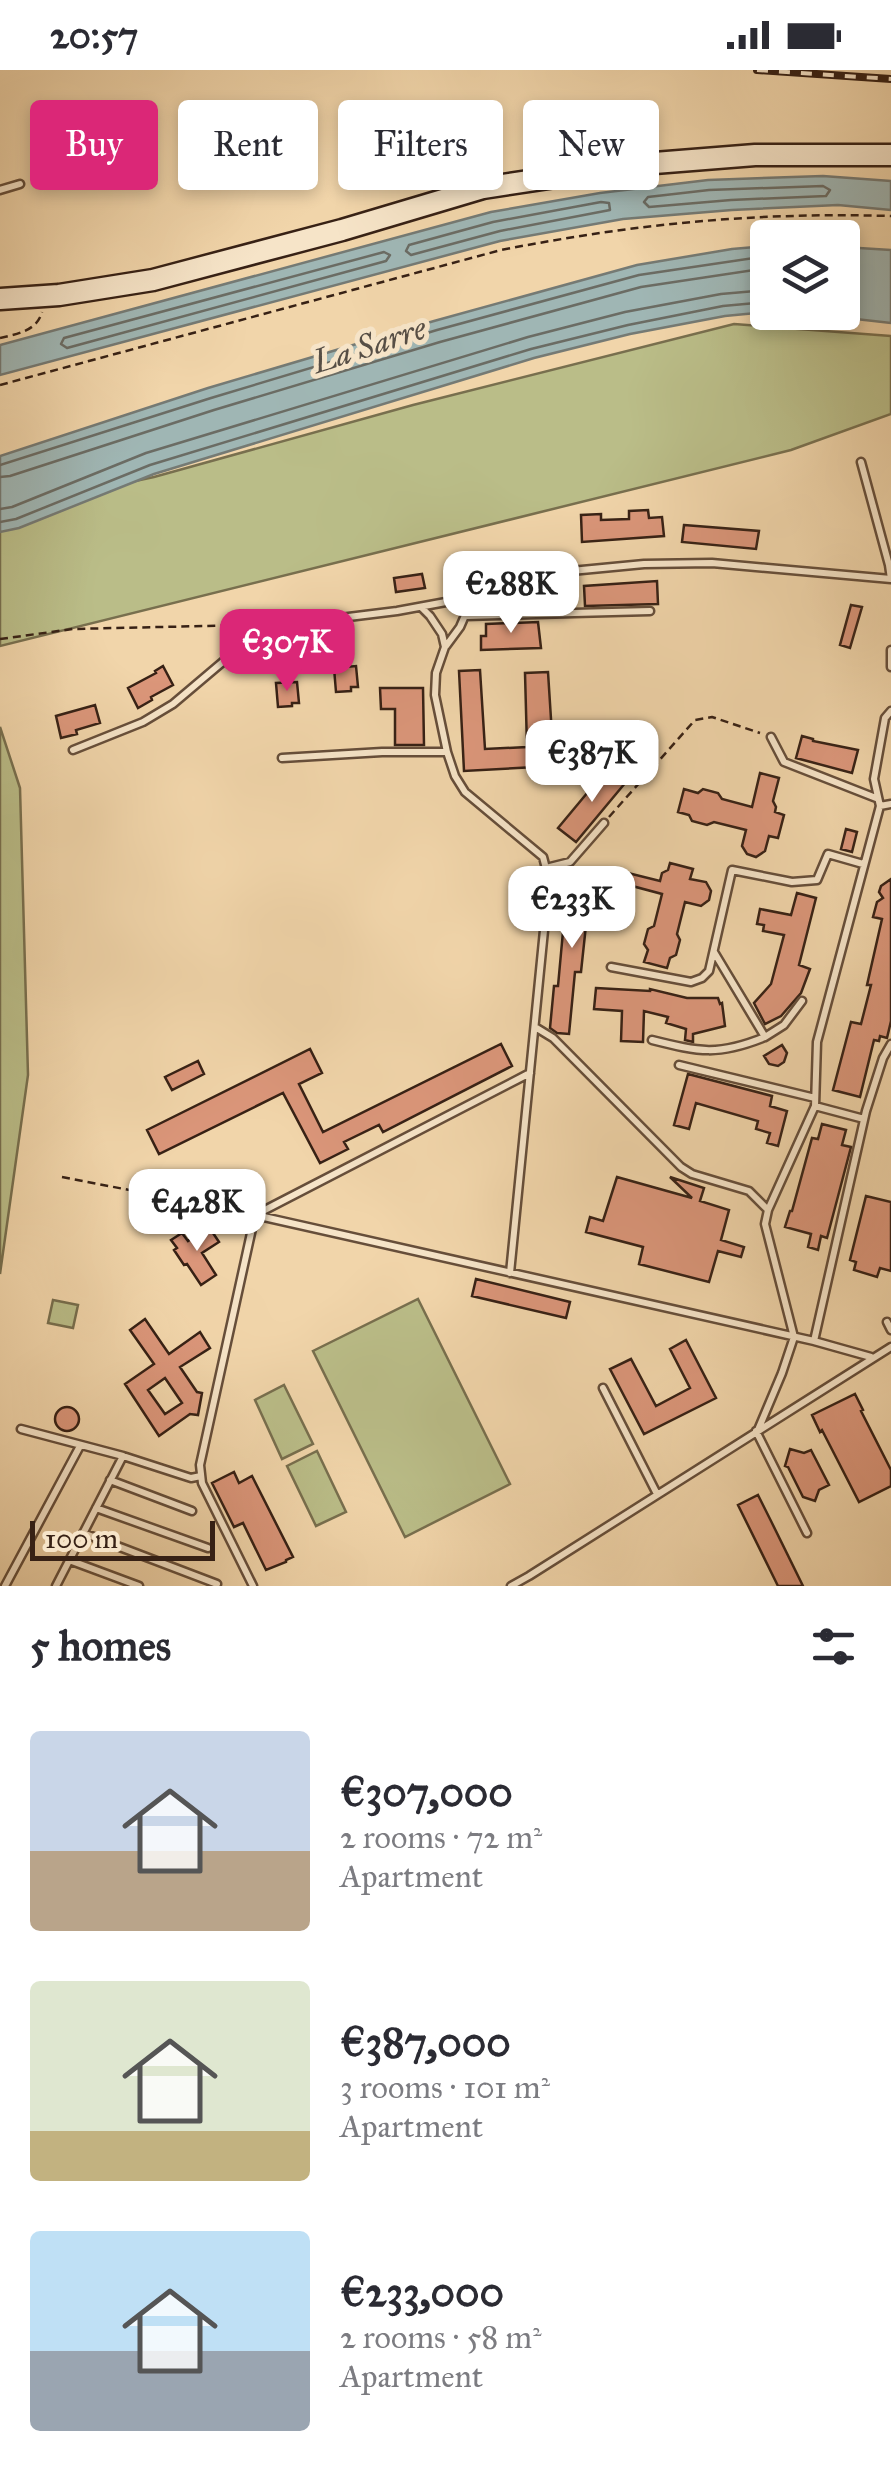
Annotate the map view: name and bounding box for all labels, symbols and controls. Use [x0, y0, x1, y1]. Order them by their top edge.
text: 20:57 [50, 12, 138, 58]
chip: Buy [30, 100, 158, 190]
chip: Rent [178, 100, 318, 190]
chip: Filters [338, 100, 503, 190]
chip: New [523, 100, 659, 190]
map controls [750, 220, 860, 330]
button: layers [750, 220, 860, 330]
water label: La Sarre [306, 308, 432, 383]
pin: €288K [441, 551, 581, 636]
text: €288K [465, 564, 557, 603]
pin: €307K [217, 609, 357, 694]
text: €307K [242, 622, 332, 661]
pin: €387K [522, 720, 662, 805]
text: €387K [548, 733, 637, 772]
pin: €233K [502, 866, 642, 951]
text: €233K [530, 879, 614, 918]
pin: €428K [127, 1169, 267, 1254]
text: €428K [151, 1182, 243, 1221]
scale bar [30, 1516, 215, 1560]
text: 100 m [45, 1521, 118, 1556]
icon: filters [806, 1619, 861, 1674]
text: 5 homes [30, 1620, 171, 1672]
text: €307,000 [340, 1766, 513, 1818]
icon: home [110, 1771, 230, 1891]
text: 2 rooms · 72 m² [340, 1818, 542, 1857]
text: Apartment [340, 1857, 483, 1896]
text: €387,000 [340, 2016, 511, 2068]
icon: home [110, 2021, 230, 2141]
text: 3 rooms · 101 m² [340, 2068, 550, 2107]
text: Apartment [340, 2107, 483, 2146]
text: €233,000 [340, 2266, 504, 2318]
icon: home [110, 2271, 230, 2391]
text: 2 rooms · 58 m² [340, 2318, 541, 2357]
text: Apartment [340, 2357, 483, 2396]

